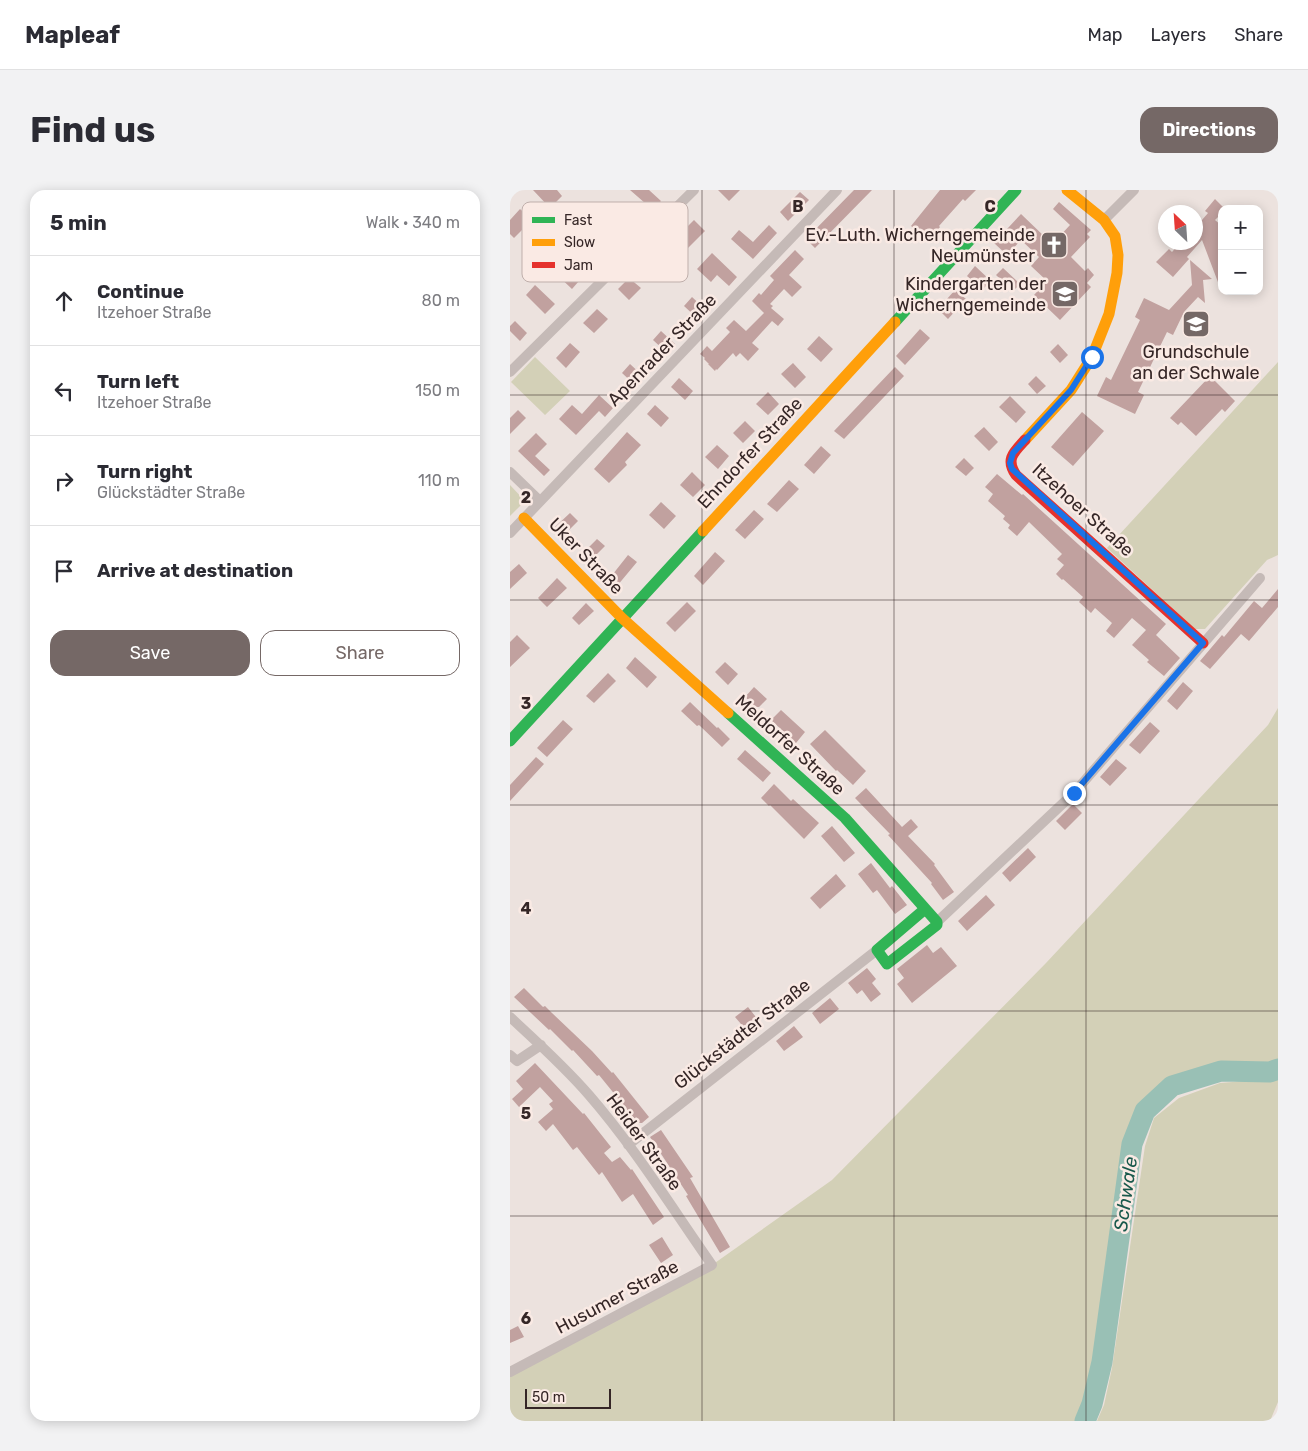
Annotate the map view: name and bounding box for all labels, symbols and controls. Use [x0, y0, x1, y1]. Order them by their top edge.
text: Mapleaf [25, 21, 120, 49]
text: Map [1088, 24, 1123, 46]
text: Layers [1151, 24, 1206, 46]
text: Share [1234, 24, 1283, 46]
button: Directions [1140, 107, 1278, 153]
text: Find us [30, 109, 155, 151]
text: B [792, 197, 804, 216]
text: C [984, 197, 996, 216]
legend [522, 202, 688, 282]
north arrow [1158, 205, 1203, 250]
map controls [1218, 205, 1263, 295]
button: + [1218, 205, 1263, 250]
text: 5 min [50, 210, 107, 235]
text: Fast [564, 212, 593, 229]
text: Walk · 340 m [366, 213, 460, 232]
place label: Ev.-Luth. Wicherngemeinde Neumünster [805, 224, 1035, 267]
church icon: Ev.-Luth. Wicherngemeinde Neumünster [1039, 230, 1069, 260]
text: Slow [564, 234, 595, 251]
button: − [1218, 250, 1263, 295]
text: Jam [564, 257, 593, 274]
place label: Kindergarten der Wicherngemeinde [896, 273, 1046, 316]
school or university icon: Kindergarten der Wicherngemeinde [1050, 279, 1080, 309]
text: Continue [97, 280, 184, 303]
icon: ahead [50, 287, 78, 315]
street label: Apenrader Straße [603, 289, 721, 411]
text: 80 m [422, 291, 460, 310]
text: Itzehoer Straße [97, 303, 212, 322]
school or university icon: Grundschule an der Schwale [1181, 309, 1211, 339]
place label: Grundschule an der Schwale [1132, 341, 1260, 384]
route start [1081, 346, 1104, 369]
text: Turn left [97, 370, 179, 393]
icon: left [50, 377, 78, 405]
text: 150 m [415, 381, 460, 400]
text: Itzehoer Straße [97, 393, 212, 412]
street label: Ehndorfer Straße [693, 393, 807, 513]
street label: Itzehoer Straße [1028, 459, 1138, 561]
text: Turn right [97, 460, 192, 483]
icon: right [50, 467, 78, 495]
text: 110 m [418, 471, 460, 490]
text: Glückstädter Straße [97, 483, 245, 502]
text: 2 [521, 488, 531, 507]
street label: Uker Straße [544, 513, 628, 599]
icon: arrive [50, 557, 78, 585]
text: Arrive at destination [97, 559, 293, 582]
button: Save [50, 630, 250, 676]
button: Share [260, 630, 460, 676]
street label: Meldorfer Straße [731, 690, 849, 800]
text: 3 [521, 694, 531, 713]
route end [1063, 782, 1086, 805]
text: 4 [521, 899, 532, 918]
street label: Glückstädter Straße [669, 974, 815, 1094]
street label: Heider Straße [601, 1089, 687, 1195]
text: 5 [521, 1104, 531, 1123]
water label: Schwale [1109, 1155, 1142, 1233]
street label: Husumer Straße [552, 1255, 682, 1339]
text: 6 [521, 1309, 531, 1328]
scale bar [525, 1386, 611, 1409]
text: 50 m [532, 1389, 565, 1406]

